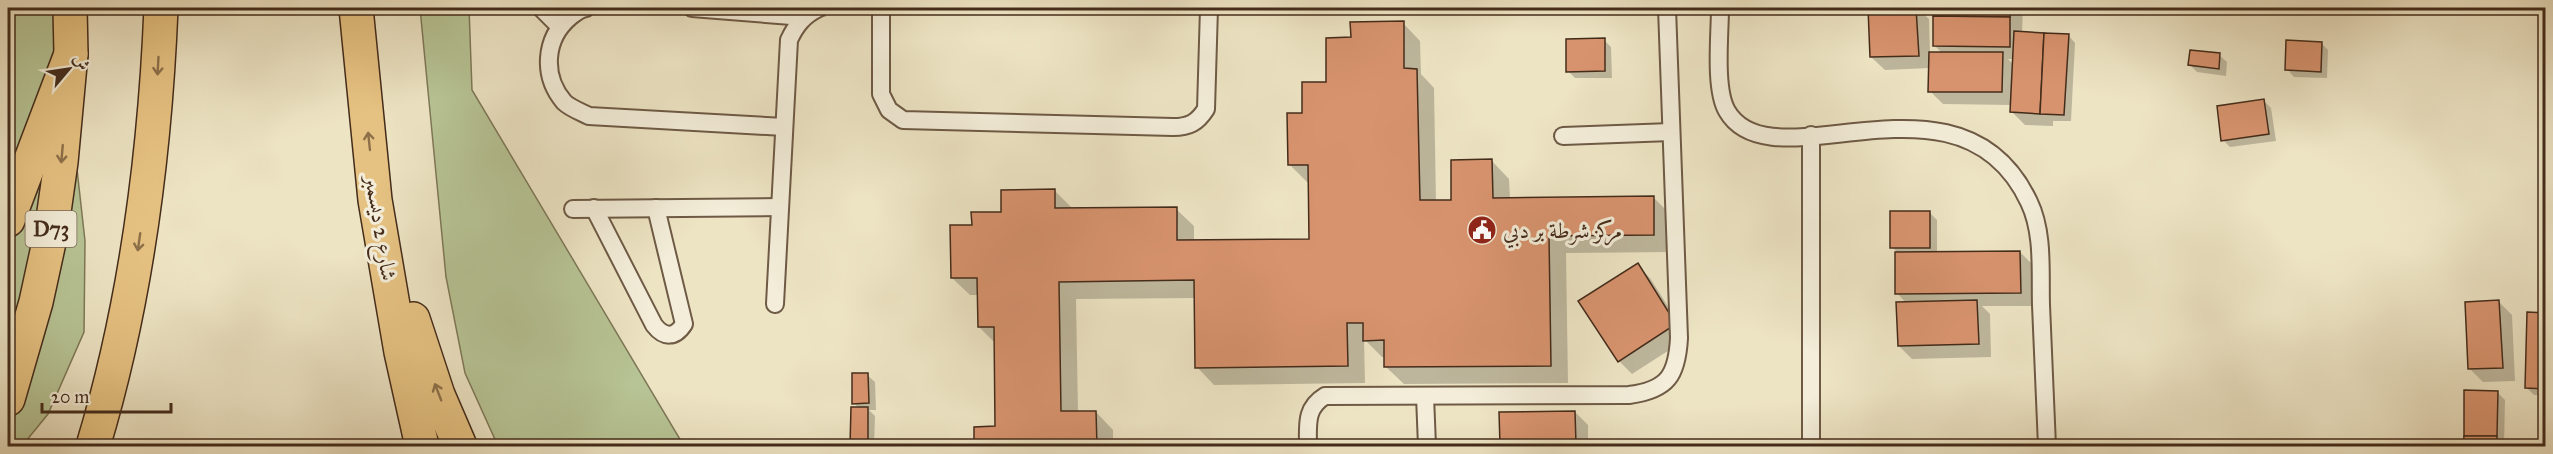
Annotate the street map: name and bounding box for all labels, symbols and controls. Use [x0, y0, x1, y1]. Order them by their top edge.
north arrow [39, 39, 99, 99]
text: ش [70, 50, 94, 74]
one-way arrow [152, 55, 163, 75]
one-way arrow [363, 132, 374, 152]
one-way arrow [56, 144, 67, 164]
street label: شارع 2 ديسمبر [354, 171, 403, 283]
road number: D73 [26, 211, 76, 247]
public building icon: مركز شرطة بر دبي [1466, 214, 1498, 246]
place label: مركز شرطة بر دبي [1503, 217, 1622, 249]
one-way arrow [133, 231, 144, 251]
scale bar [42, 376, 171, 414]
one-way arrow [431, 384, 442, 402]
text: 20 m [51, 386, 89, 408]

